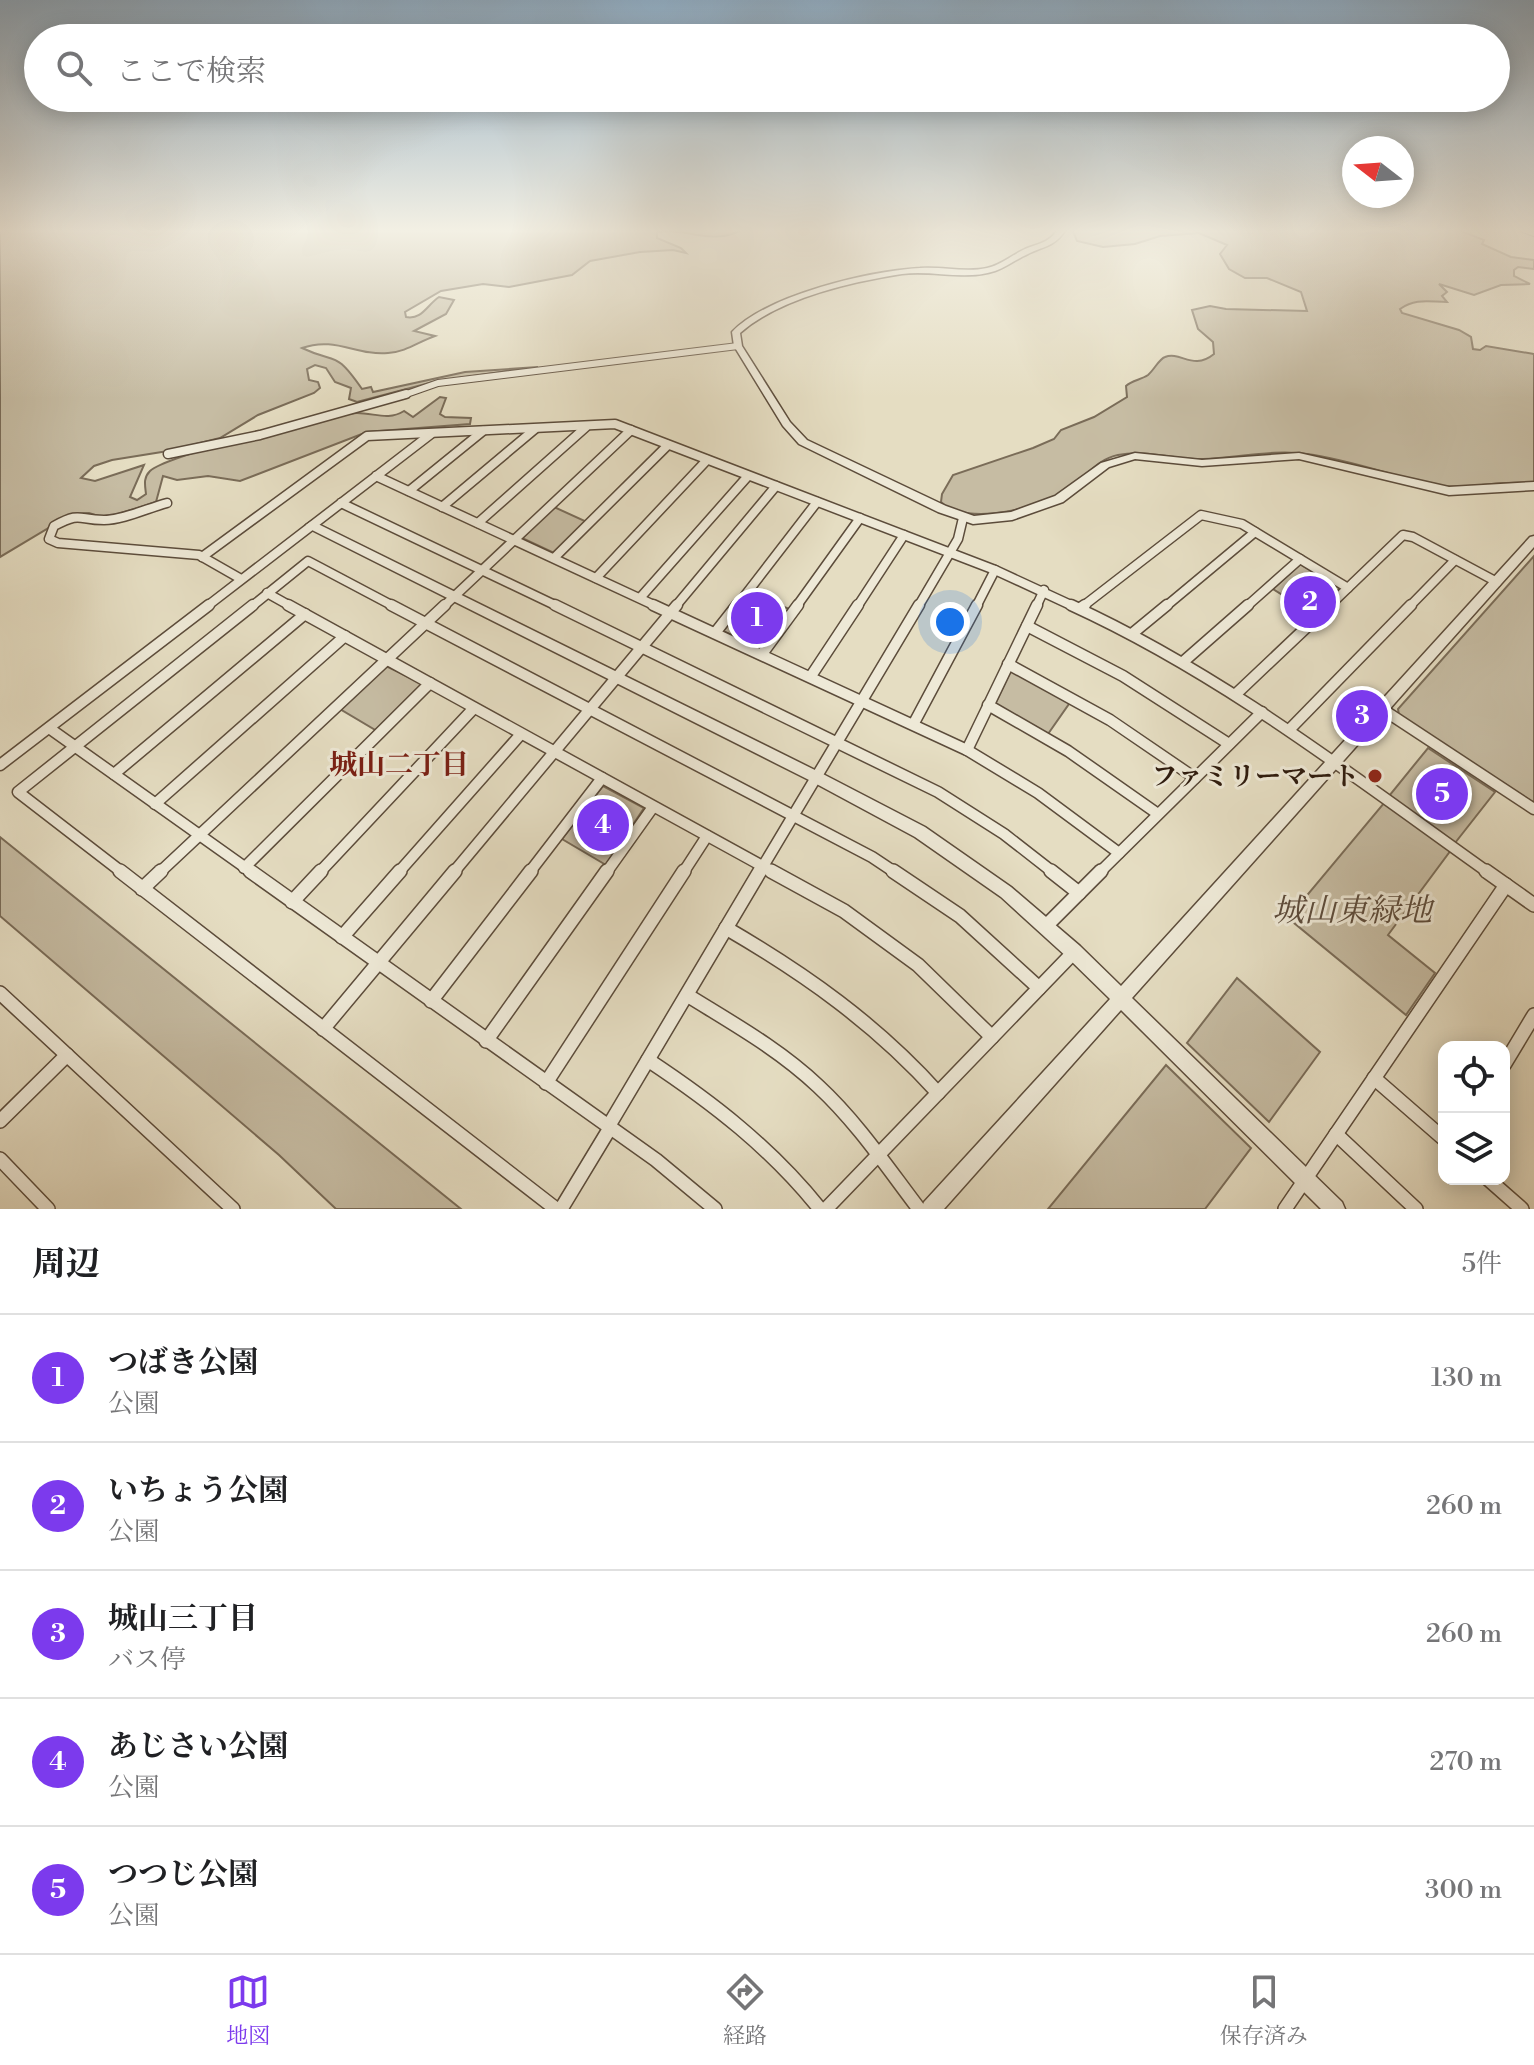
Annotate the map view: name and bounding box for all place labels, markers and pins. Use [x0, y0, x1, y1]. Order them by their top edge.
pin: 2 [1284, 572, 1336, 632]
pin: 1 [731, 588, 783, 648]
pin: 3 [1336, 686, 1388, 746]
place label: ファミリーマート [1152, 761, 1359, 793]
pin: 5 [1416, 764, 1468, 824]
marker: ファミリーマート [1366, 767, 1384, 785]
pin: 4 [577, 795, 629, 855]

